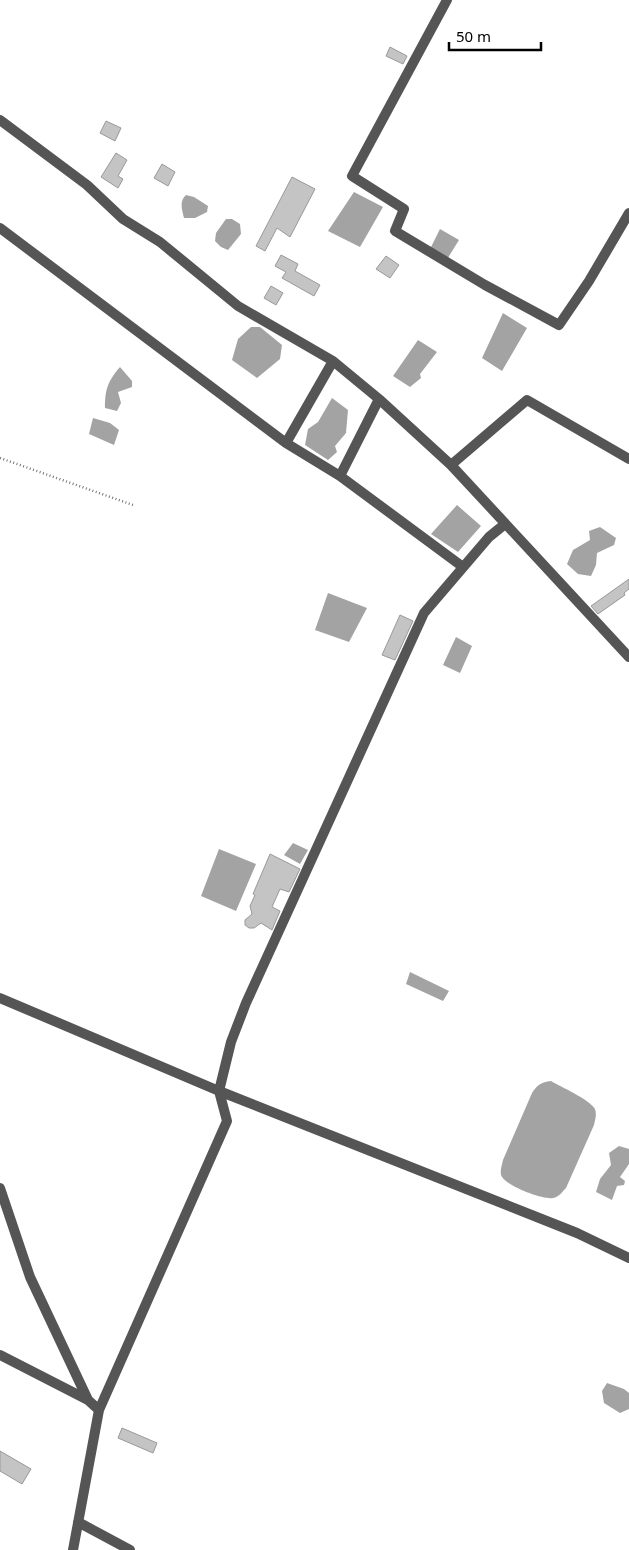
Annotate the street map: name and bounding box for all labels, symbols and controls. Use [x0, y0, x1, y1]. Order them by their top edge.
scale bar [449, 20, 542, 52]
text: 50 m [456, 26, 491, 46]

